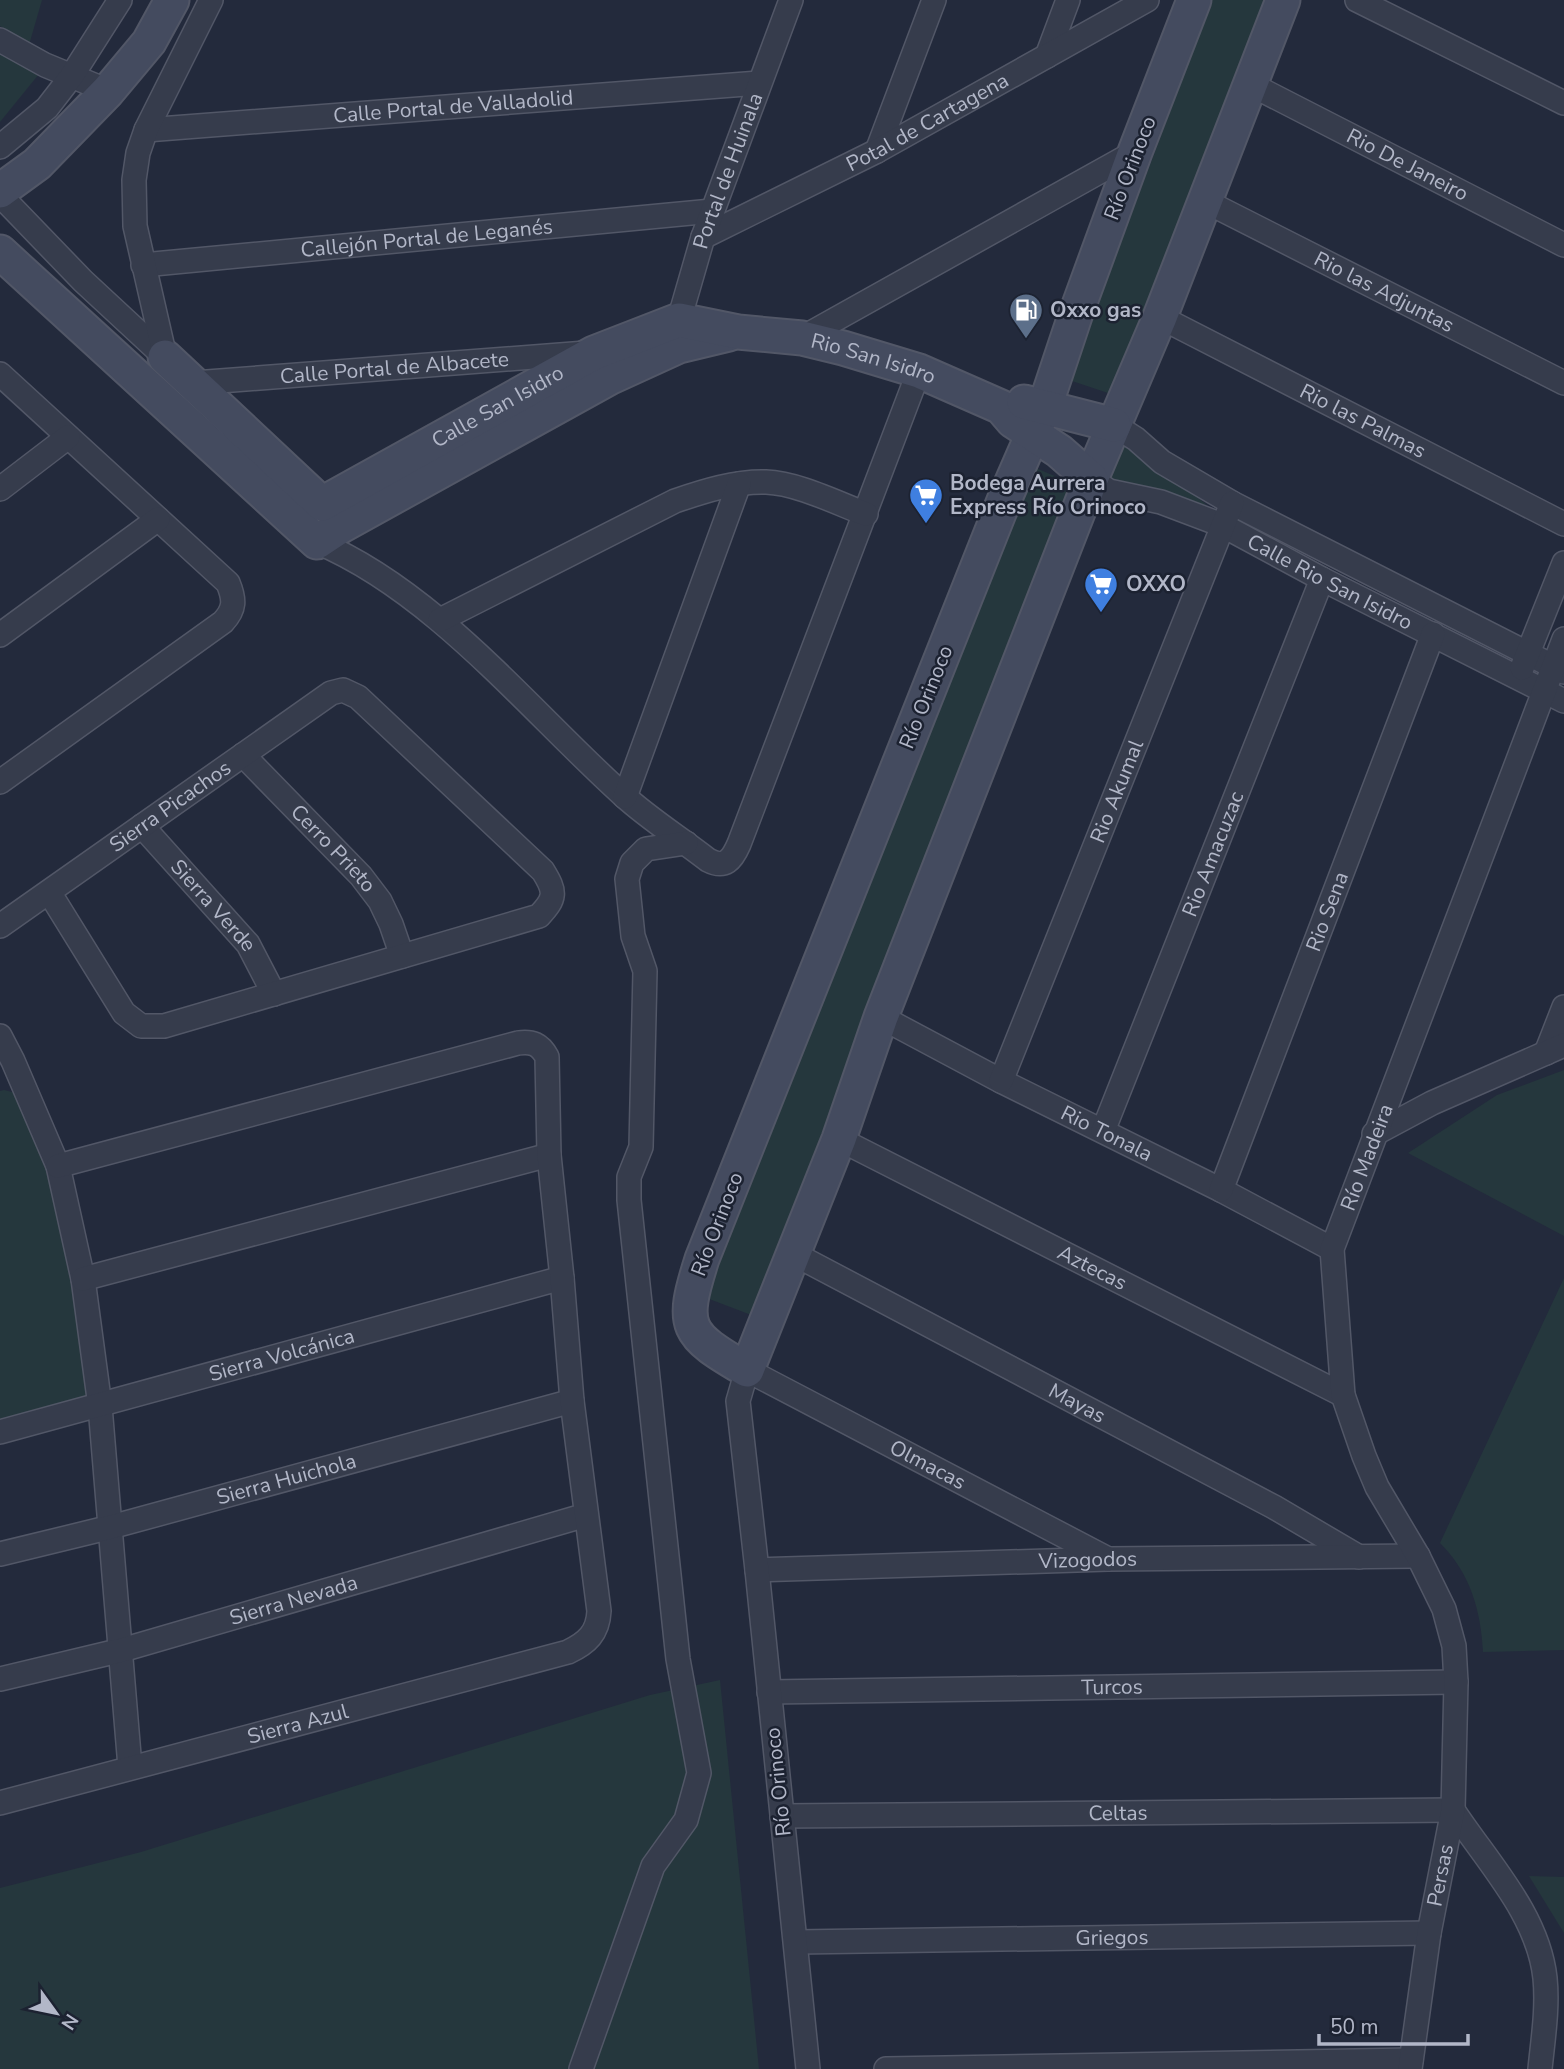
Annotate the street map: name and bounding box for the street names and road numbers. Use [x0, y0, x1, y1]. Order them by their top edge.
street label: Potal de Cartagena [841, 66, 1014, 178]
street label: Calle Portal de Valladolid [332, 83, 574, 130]
street label: Portal de Huinala [686, 89, 769, 252]
street label: Río Orinoco [1097, 112, 1163, 224]
street label: Rio De Janeiro [1342, 122, 1473, 208]
street label: Callejón Portal de Leganés [299, 212, 554, 264]
street label: Rio las Adjuntas [1309, 245, 1459, 339]
street label: Rio San Isidro [808, 327, 940, 391]
street label: Calle Portal de Albacete [279, 345, 510, 390]
street label: Calle San Isidro [427, 359, 569, 454]
street label: Rio las Palmas [1295, 377, 1431, 465]
street label: Calle Rio San Isidro [1242, 527, 1417, 636]
street label: Río Orinoco [893, 641, 959, 753]
street label: Rio Akumal [1084, 735, 1150, 847]
street label: Sierra Picachos [104, 754, 237, 859]
street label: Rio Amacuzac [1175, 787, 1250, 921]
street label: Cerro Prieto [285, 798, 382, 898]
street label: Sierra Verde [164, 853, 263, 956]
street label: Rio Sena [1299, 868, 1355, 955]
street label: Rio Tonala [1056, 1099, 1157, 1168]
street label: Río Madeira [1334, 1100, 1400, 1215]
street label: Río Orinoco [684, 1168, 750, 1280]
street label: Aztecas [1053, 1238, 1132, 1297]
street label: Sierra Volcánica [206, 1322, 358, 1388]
street label: Mayas [1044, 1377, 1111, 1430]
street label: Olmacas [885, 1433, 971, 1496]
street label: Sierra Huichola [213, 1447, 359, 1512]
street label: Vizogodos [1037, 1545, 1137, 1575]
street label: Sierra Nevada [226, 1568, 361, 1632]
street label: Turcos [1081, 1673, 1143, 1701]
street label: Sierra Azul [244, 1697, 352, 1751]
street label: Río Orinoco [758, 1726, 798, 1838]
street label: Celtas [1088, 1799, 1148, 1827]
street label: Persas [1420, 1842, 1460, 1909]
street label: Griegos [1075, 1923, 1149, 1952]

